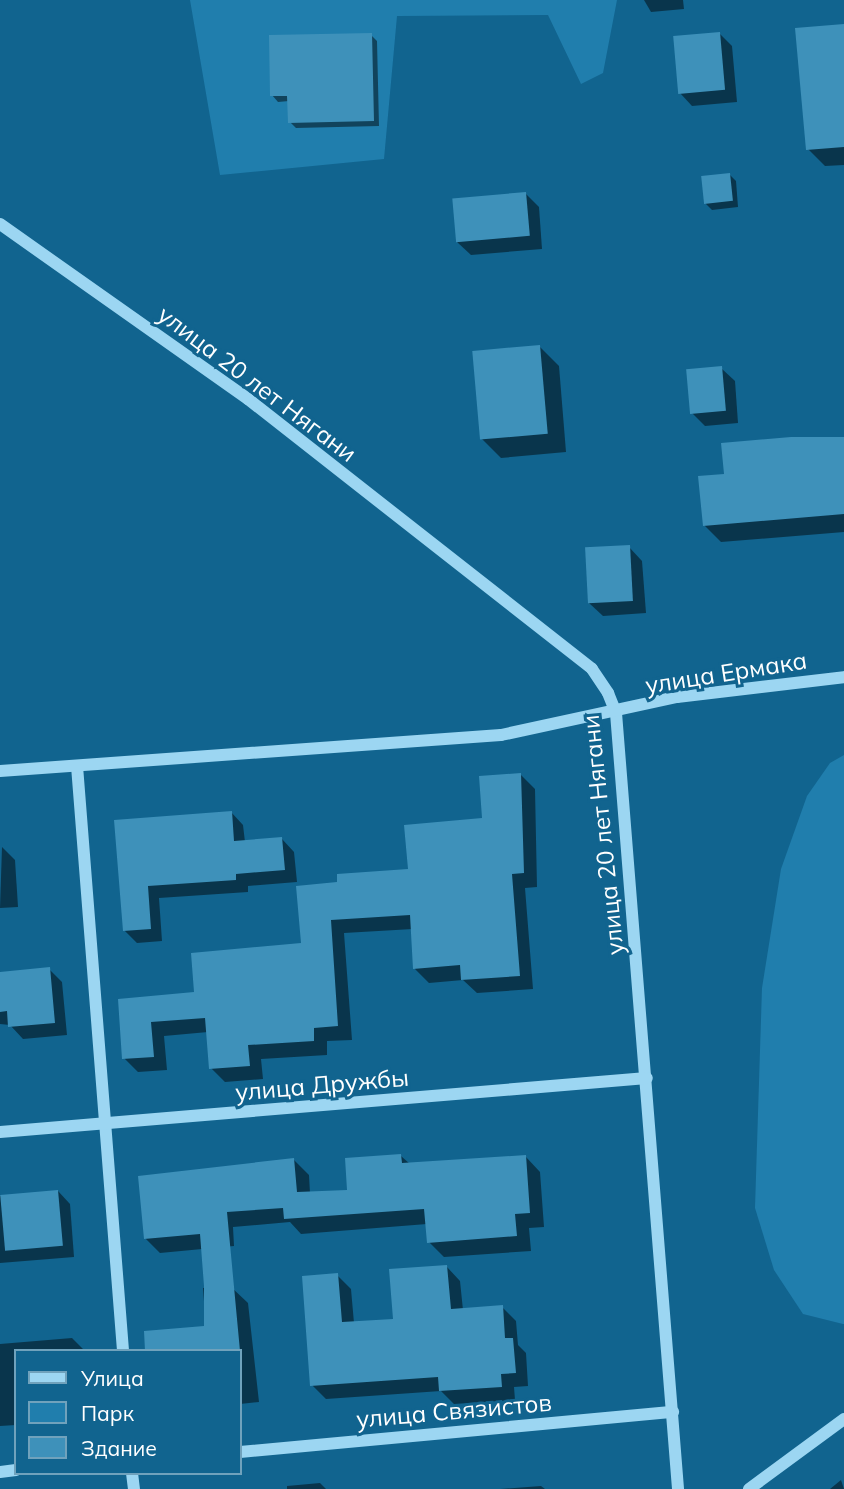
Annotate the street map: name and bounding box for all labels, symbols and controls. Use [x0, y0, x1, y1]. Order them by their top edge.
street label: улица 20 лет Нягани [152, 300, 362, 468]
street label: улица Ермака [643, 646, 809, 700]
street label: улица 20 лет Нягани [576, 713, 630, 957]
street label: улица Дружбы [234, 1063, 410, 1107]
legend [14, 1349, 242, 1475]
text: Улица [81, 1365, 144, 1391]
street label: улица Связистов [355, 1388, 553, 1434]
text: Парк [81, 1400, 134, 1426]
text: Здание [81, 1435, 157, 1461]

